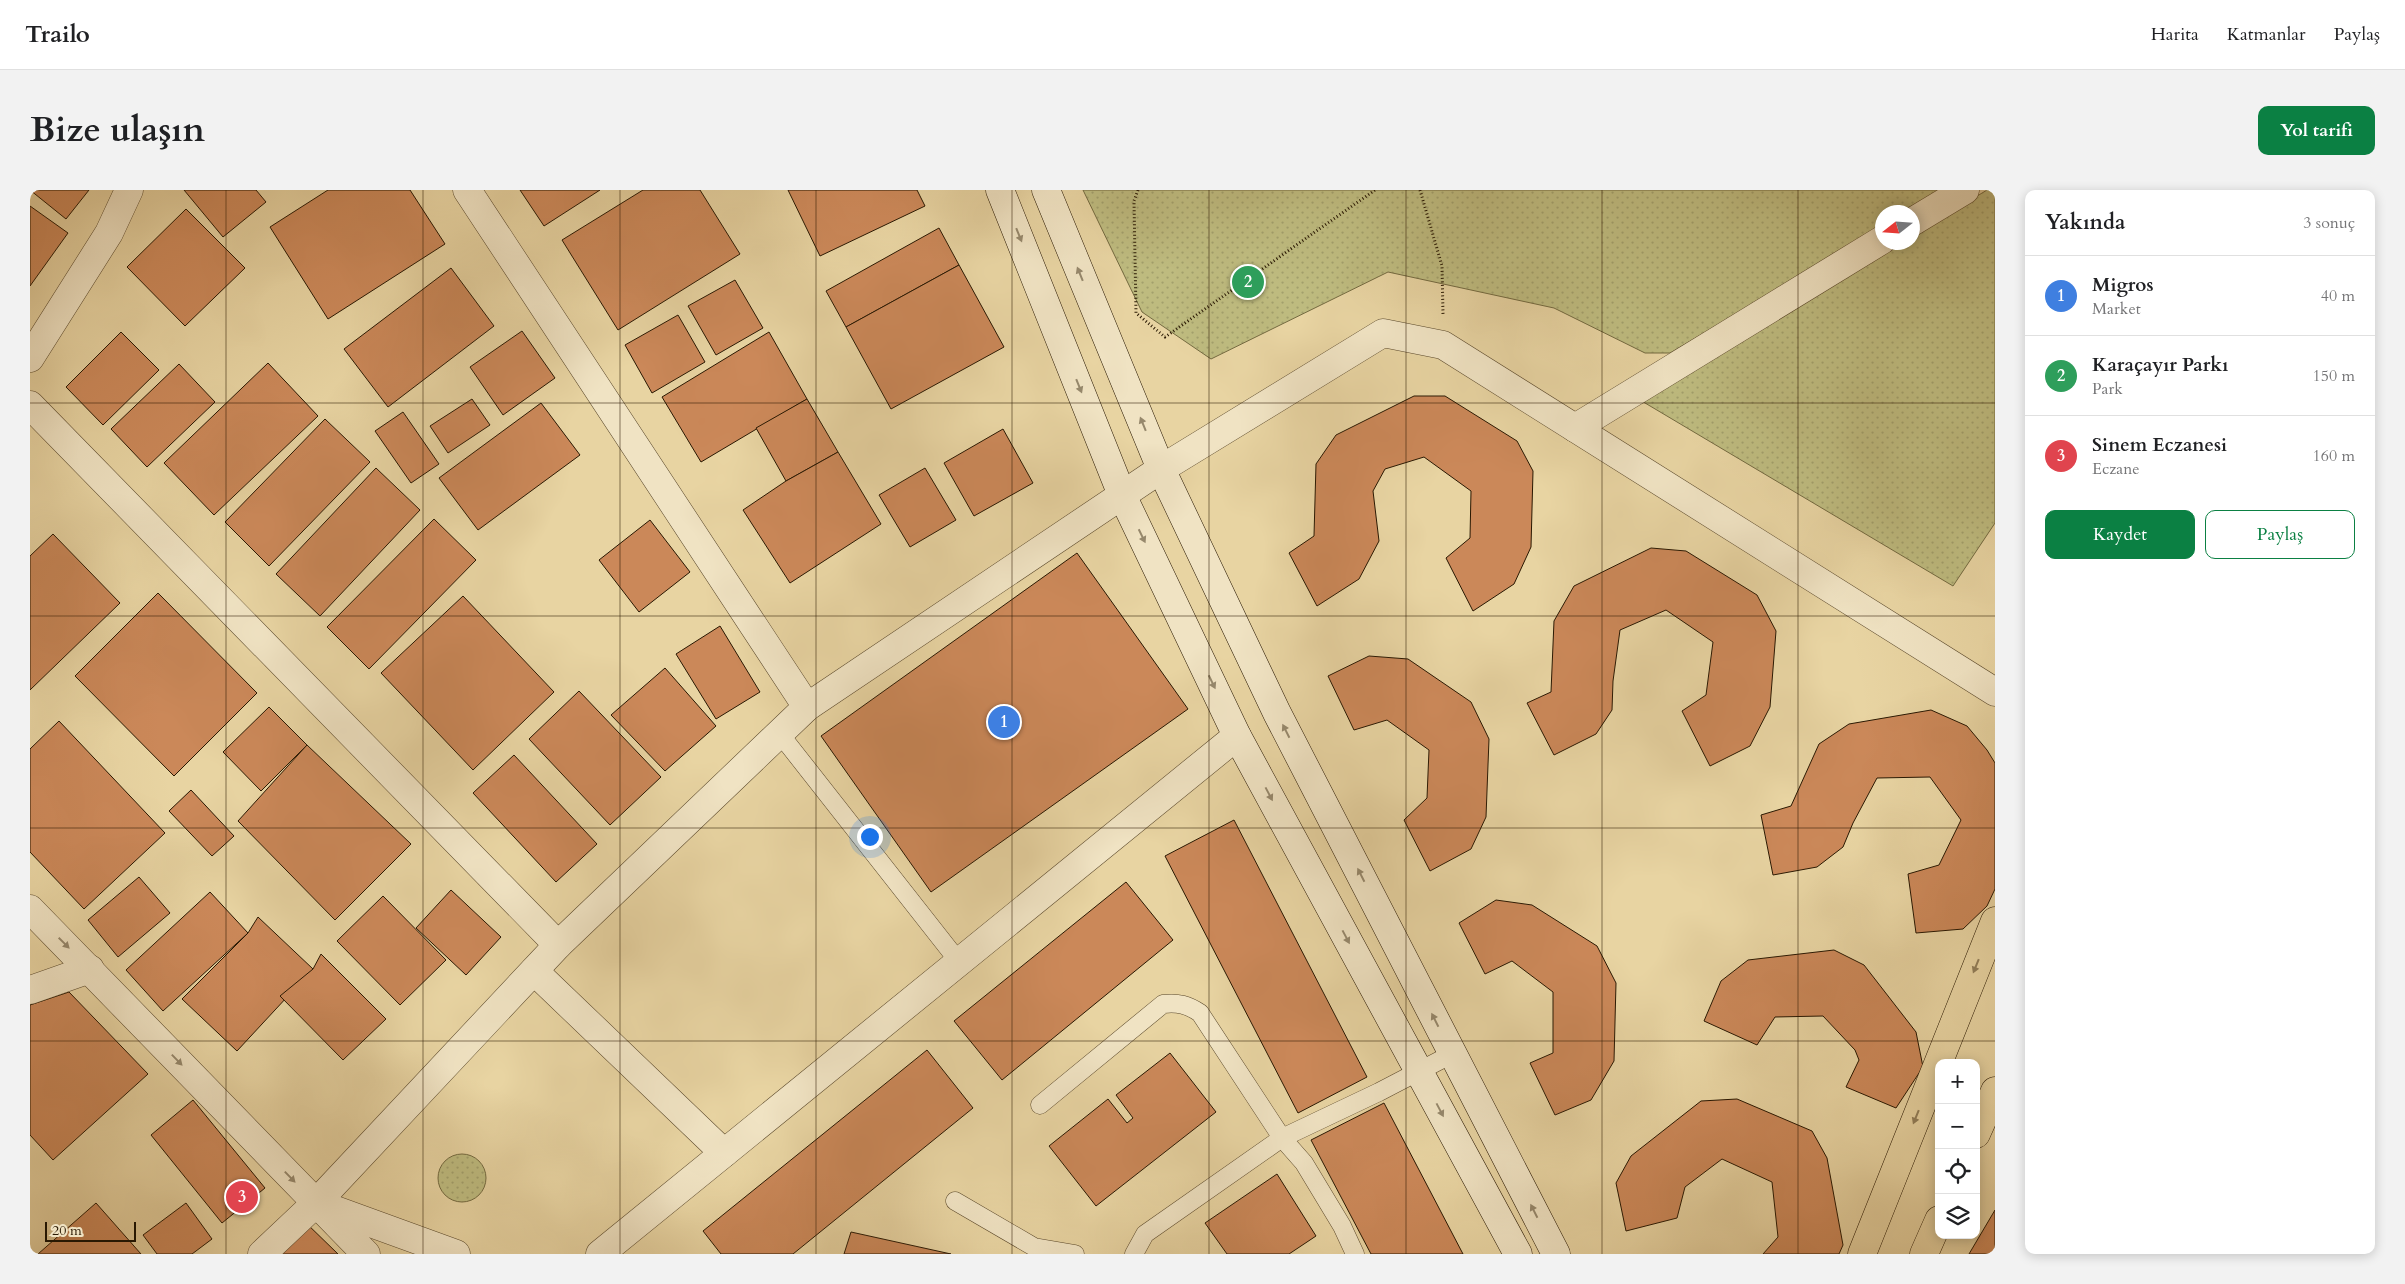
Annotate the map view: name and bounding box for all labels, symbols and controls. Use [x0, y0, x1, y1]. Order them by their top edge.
text: Trailo [25, 18, 90, 51]
text: Harita [2151, 22, 2199, 47]
text: Katmanlar [2227, 22, 2306, 47]
text: Paylaş [2334, 22, 2380, 47]
text: Bize ulaşın [30, 106, 205, 154]
button: Yol tarifi [2258, 106, 2375, 155]
north arrow [1875, 205, 1920, 250]
text: Yakında [2045, 208, 2125, 237]
text: 3 sonuç [2303, 212, 2355, 234]
one-way arrow [1015, 228, 1023, 242]
pin: 2 [1232, 263, 1264, 301]
one-way arrow [1076, 267, 1084, 281]
text: Migros [2092, 272, 2153, 298]
text: 1 [2057, 285, 2065, 307]
text: 40 m [2321, 285, 2355, 307]
text: Market [2092, 298, 2141, 320]
text: Karaçayır Parkı [2092, 352, 2228, 378]
text: 2 [2057, 365, 2065, 387]
text: 150 m [2313, 365, 2355, 387]
text: Park [2092, 378, 2123, 400]
one-way arrow [1075, 379, 1083, 394]
one-way arrow [1138, 417, 1146, 431]
text: Sinem Eczanesi [2092, 432, 2227, 458]
text: 3 [2057, 445, 2065, 467]
text: 160 m [2313, 445, 2355, 467]
text: Eczane [2092, 458, 2140, 480]
button: Kaydet [2045, 510, 2195, 559]
button: Paylaş [2205, 510, 2355, 559]
one-way arrow [1138, 529, 1146, 543]
one-way arrow [1208, 675, 1216, 690]
pin: 1 [988, 703, 1020, 741]
one-way arrow [1282, 724, 1290, 738]
one-way arrow [1265, 786, 1273, 801]
your location [857, 824, 883, 850]
one-way arrow [1357, 868, 1365, 882]
one-way arrow [1342, 930, 1351, 943]
one-way arrow [58, 937, 70, 949]
one-way arrow [1972, 959, 1980, 973]
one-way arrow [1431, 1013, 1439, 1027]
one-way arrow [171, 1054, 183, 1066]
map controls [1935, 1059, 1980, 1239]
button: + [1935, 1059, 1980, 1104]
one-way arrow [1436, 1104, 1445, 1117]
button: − [1935, 1104, 1980, 1149]
one-way arrow [1912, 1110, 1920, 1124]
button: locate [1935, 1149, 1980, 1194]
one-way arrow [284, 1171, 296, 1183]
pin: 3 [226, 1178, 258, 1216]
button: layers [1935, 1194, 1980, 1239]
one-way arrow [1530, 1203, 1538, 1218]
scale bar [45, 1219, 136, 1242]
text: 20 m [52, 1221, 82, 1240]

